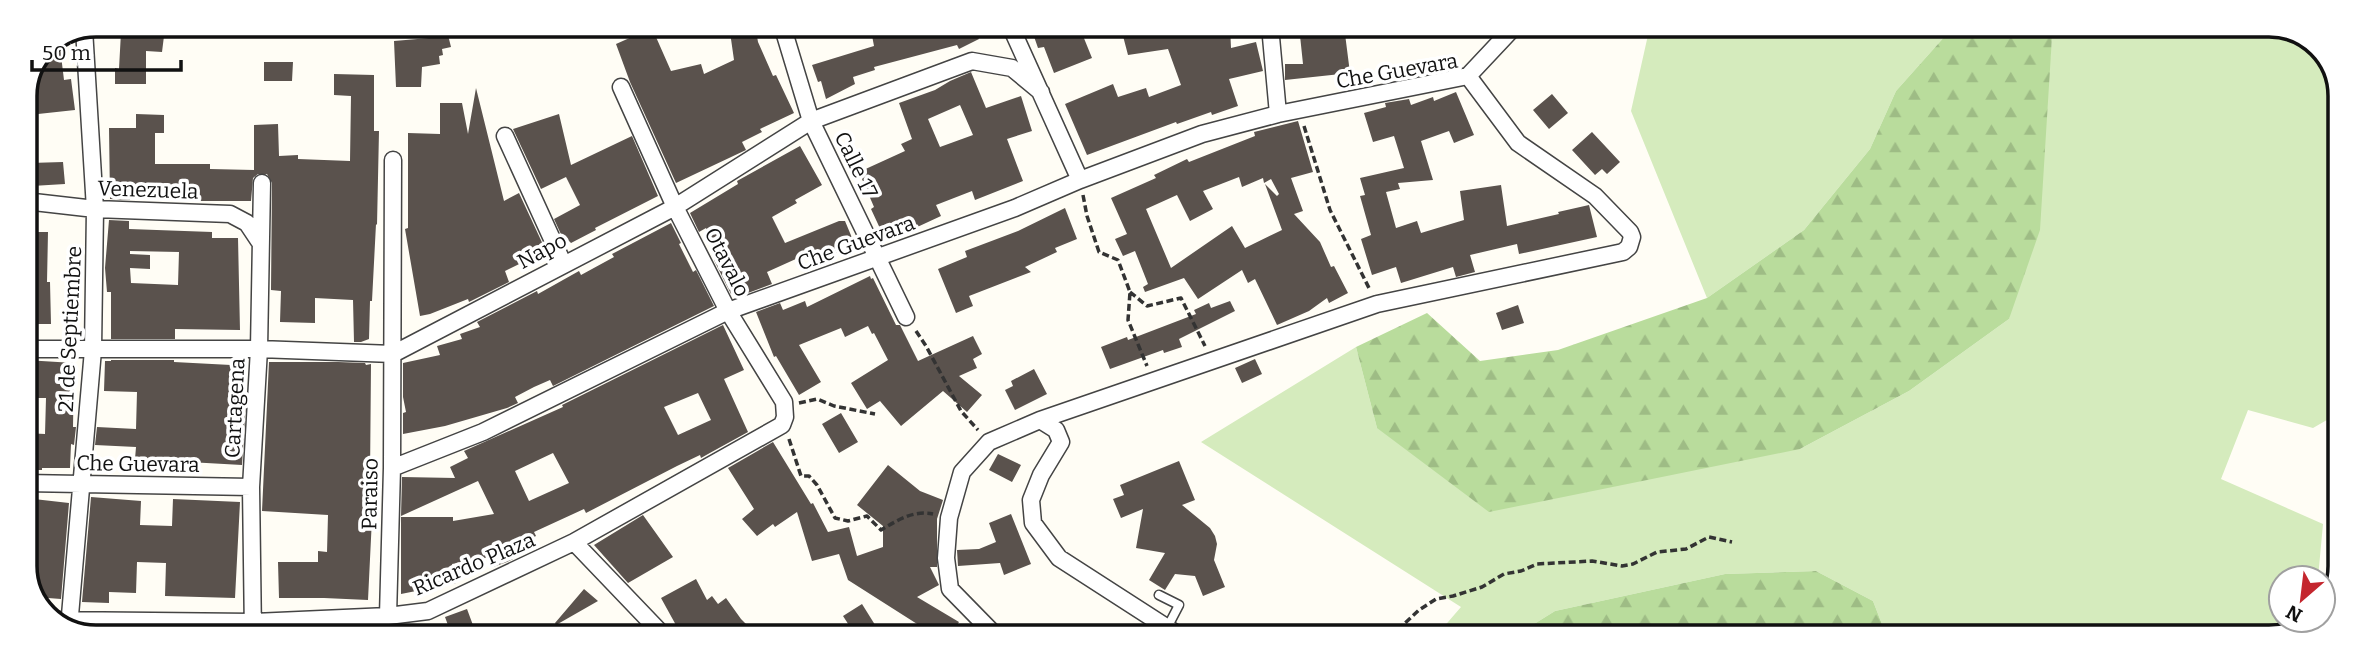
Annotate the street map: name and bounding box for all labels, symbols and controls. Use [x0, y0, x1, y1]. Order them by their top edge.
scale bar [32, 28, 180, 72]
text: 50 m [42, 40, 91, 66]
street label: Che Guevara [1334, 47, 1460, 95]
street label: Calle 17 [829, 127, 883, 203]
street label: Venezuela [97, 175, 200, 205]
street label: Che Guevara [794, 210, 919, 276]
street label: Otavalo [699, 223, 755, 301]
street label: Napo [513, 227, 571, 275]
street label: 21 de Septiembre [53, 245, 87, 413]
street label: Cartagena [219, 357, 251, 459]
street label: Che Guevara [76, 450, 200, 478]
street label: Paraiso [356, 458, 384, 530]
street label: Ricardo Plaza [409, 526, 540, 601]
north arrow [2267, 564, 2337, 634]
text: N [2282, 600, 2306, 627]

